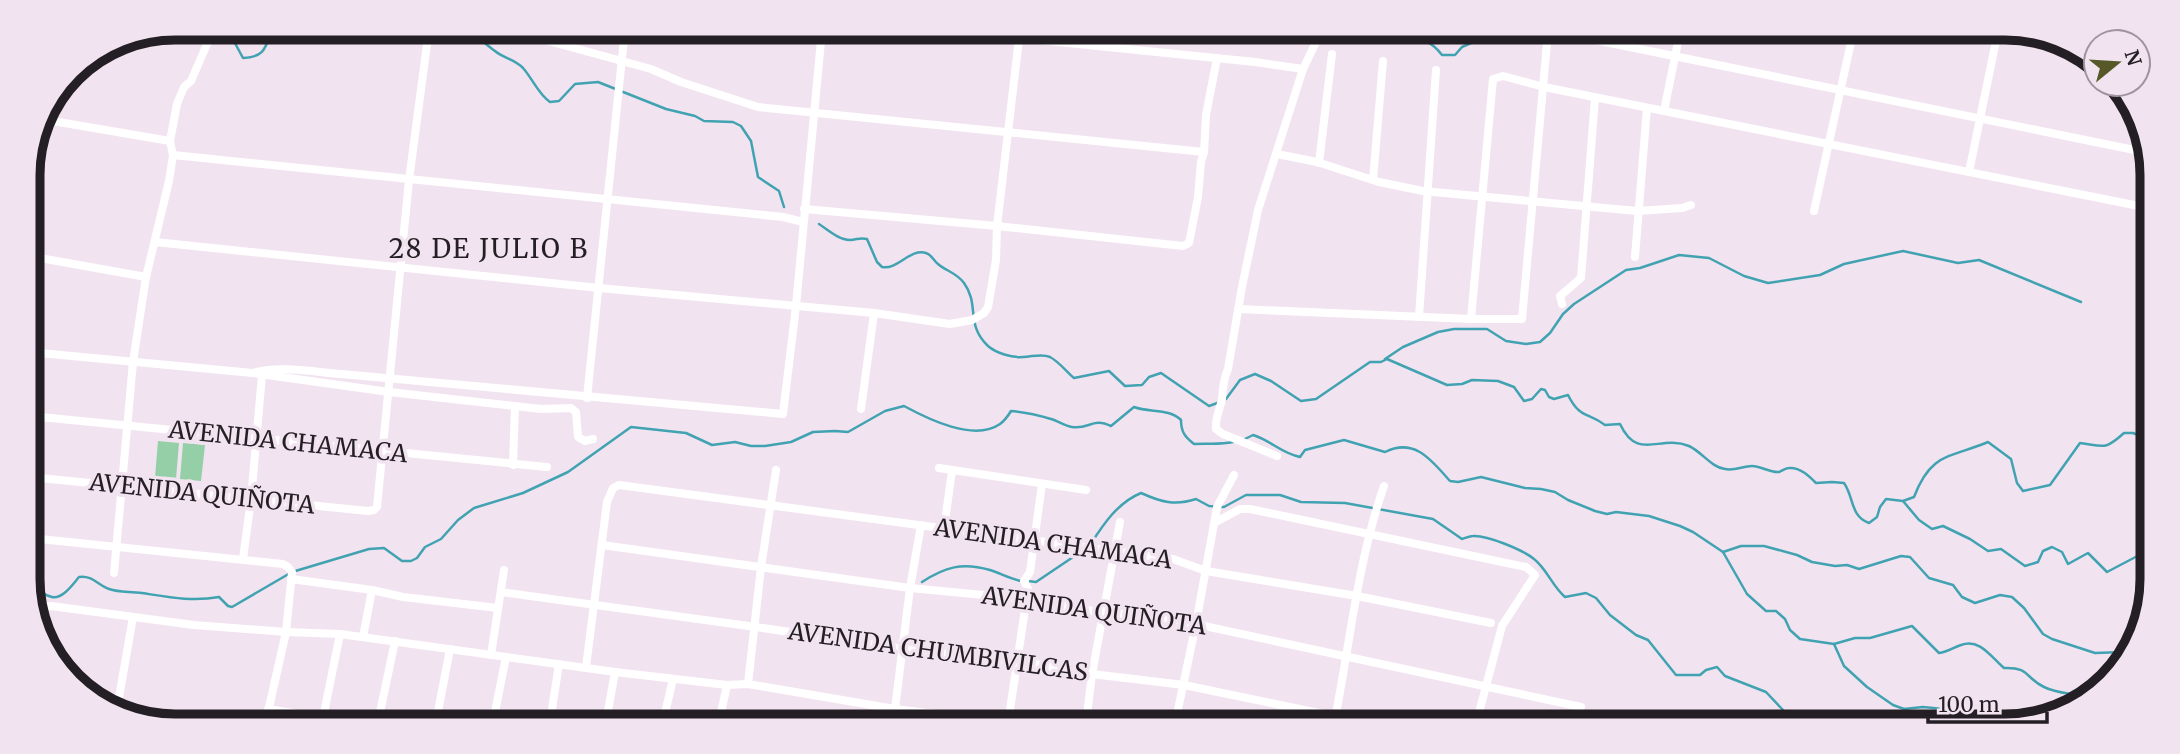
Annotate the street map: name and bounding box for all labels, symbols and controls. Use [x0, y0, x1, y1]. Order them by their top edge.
north arrow [2082, 28, 2152, 98]
text: N [2119, 47, 2147, 69]
district label: 28 DE JULIO B [389, 232, 589, 265]
street label: AVENIDA CHAMACA [166, 413, 410, 470]
street label: AVENIDA QUIÑOTA [87, 466, 317, 521]
street label: AVENIDA CHAMACA [931, 511, 1175, 576]
street label: AVENIDA QUIÑOTA [979, 579, 1209, 642]
street label: AVENIDA CHUMBIVILCAS [785, 615, 1090, 688]
scale bar [1928, 680, 2047, 724]
text: 100 m [1938, 691, 2000, 718]

